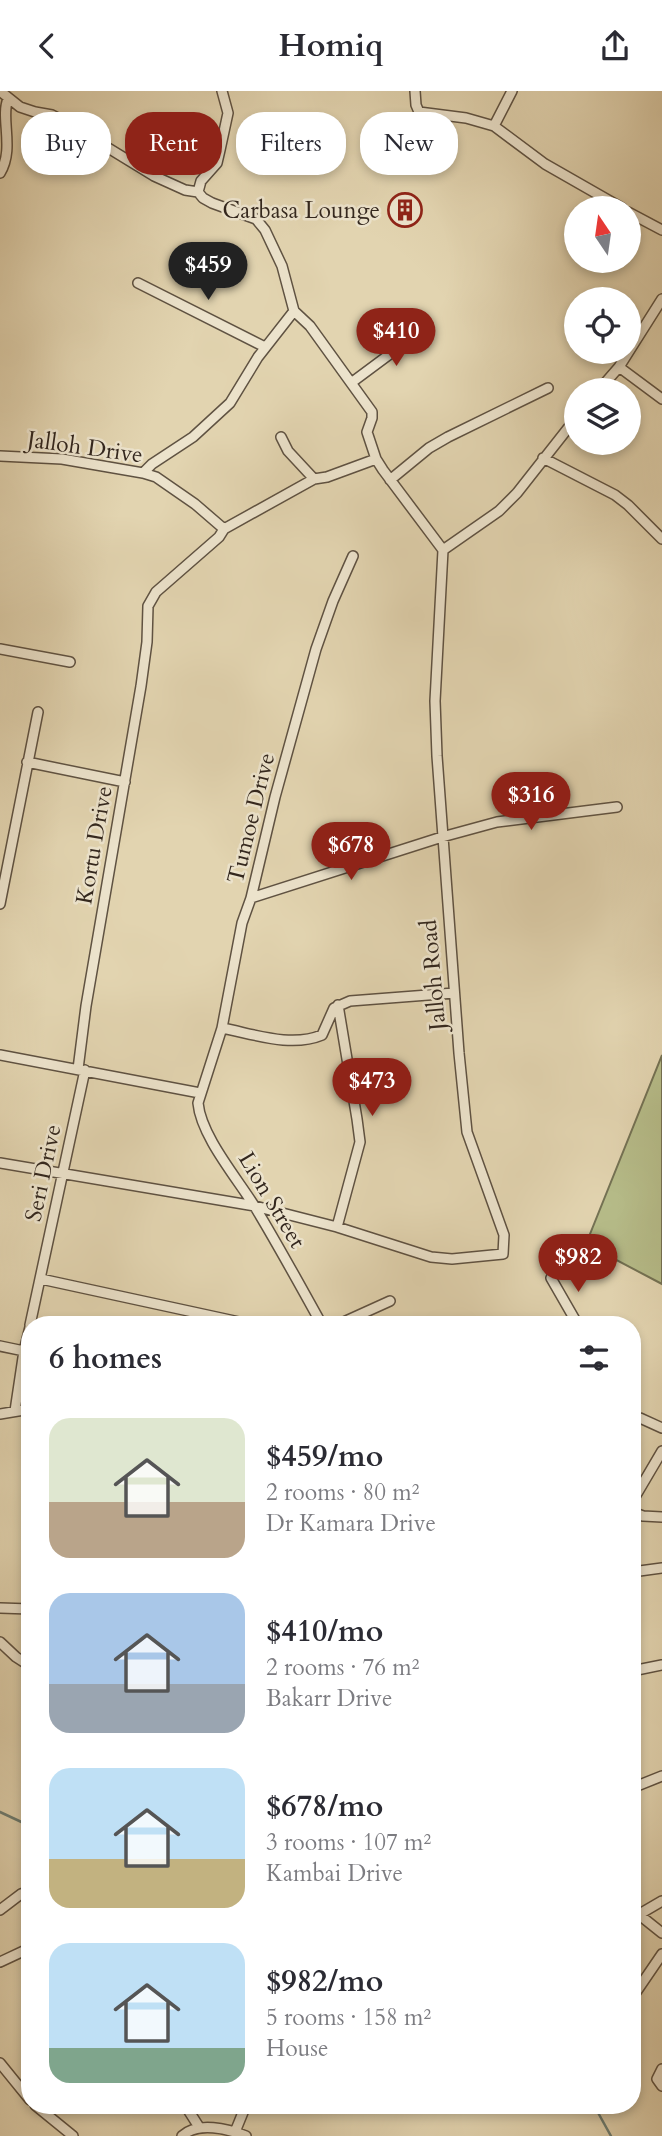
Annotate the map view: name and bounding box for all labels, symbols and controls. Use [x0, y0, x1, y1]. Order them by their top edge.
text: Homiq [279, 24, 383, 68]
icon: back [28, 27, 66, 65]
icon: share [596, 27, 634, 65]
chip: Buy [21, 112, 111, 175]
chip: Rent [125, 112, 222, 175]
chip: Filters [236, 112, 346, 175]
chip: New [360, 112, 458, 175]
building icon: Carbasa Lounge [386, 191, 424, 229]
place label: Carbasa Lounge [223, 195, 380, 226]
north arrow [564, 196, 640, 273]
map controls [564, 196, 641, 455]
pin: $459 [167, 243, 249, 302]
text: $459 [184, 249, 232, 280]
button: locate [564, 287, 641, 364]
pin: $410 [355, 309, 437, 368]
text: $410 [372, 315, 420, 346]
button: layers [564, 378, 641, 455]
street label: Jalloh Drive [22, 423, 145, 470]
street label: Tumoe Drive [220, 749, 282, 887]
pin: $316 [490, 773, 572, 832]
text: $316 [507, 779, 555, 810]
street label: Kortu Drive [68, 783, 120, 907]
pin: $678 [310, 823, 392, 882]
text: $678 [327, 829, 375, 860]
street label: Jalloh Road [413, 918, 454, 1035]
pin: $473 [331, 1059, 413, 1118]
text: $473 [348, 1065, 396, 1096]
street label: Seri Drive [18, 1122, 68, 1224]
street label: Lion Street [231, 1146, 313, 1254]
pin: $982 [537, 1235, 619, 1294]
text: $982 [554, 1241, 602, 1272]
text: 6 homes [49, 1338, 162, 1379]
icon: filters [575, 1339, 613, 1377]
text: $459/mo [266, 1436, 383, 1477]
icon: home [105, 1446, 189, 1530]
text: 2 rooms · 80 m² [266, 1477, 419, 1508]
text: Dr Kamara Drive [266, 1508, 436, 1539]
text: $410/mo [266, 1611, 383, 1652]
icon: home [105, 1621, 189, 1705]
text: 2 rooms · 76 m² [266, 1652, 419, 1683]
text: Bakarr Drive [266, 1683, 392, 1714]
text: $678/mo [266, 1786, 383, 1827]
icon: home [105, 1796, 189, 1880]
text: 3 rooms · 107 m² [266, 1827, 431, 1858]
text: Kambai Drive [266, 1858, 403, 1889]
text: $982/mo [266, 1961, 383, 2002]
icon: home [105, 1971, 189, 2055]
text: 5 rooms · 158 m² [266, 2002, 431, 2033]
text: House [266, 2033, 328, 2064]

